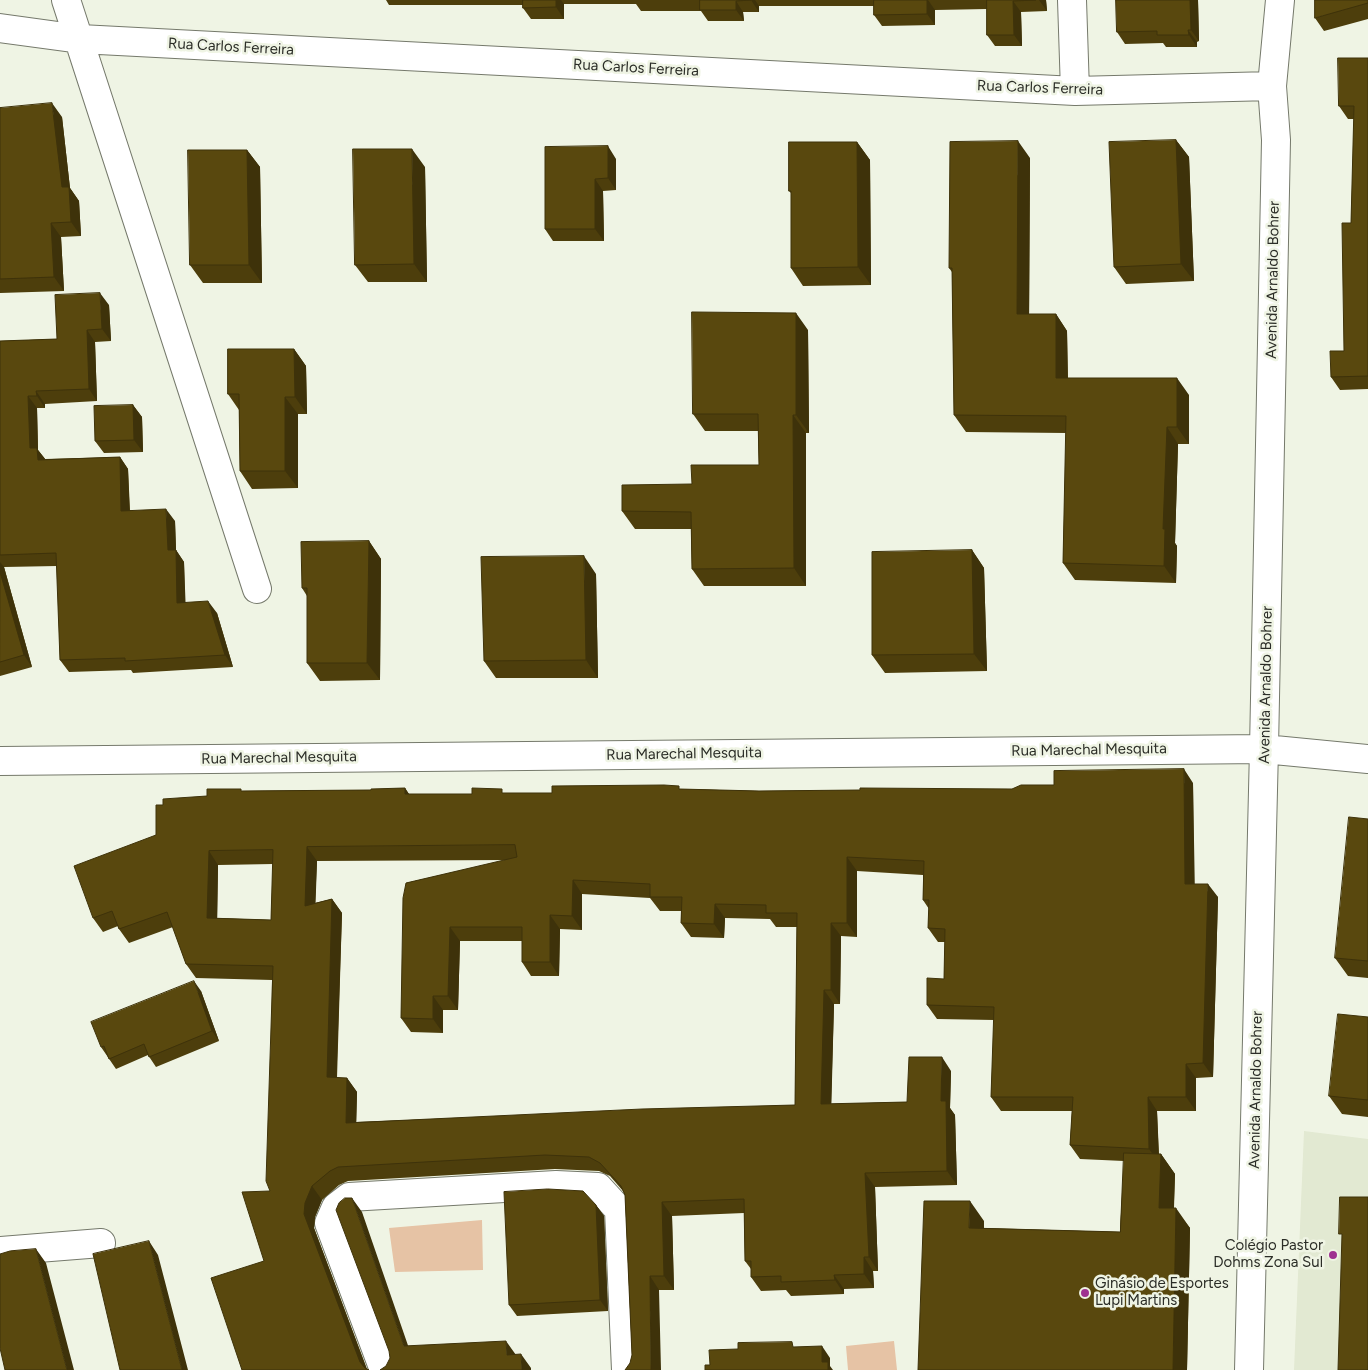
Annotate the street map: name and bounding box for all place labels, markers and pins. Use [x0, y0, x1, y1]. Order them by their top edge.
place label: Colégio Pastor Dohms Zona Sul [1213, 1237, 1323, 1272]
marker: Colégio Pastor Dohms Zona Sul [1327, 1249, 1339, 1261]
place label: Ginásio de Esportes Lupi Martins [1095, 1275, 1229, 1310]
marker: Ginásio de Esportes Lupi Martins [1079, 1287, 1091, 1299]

